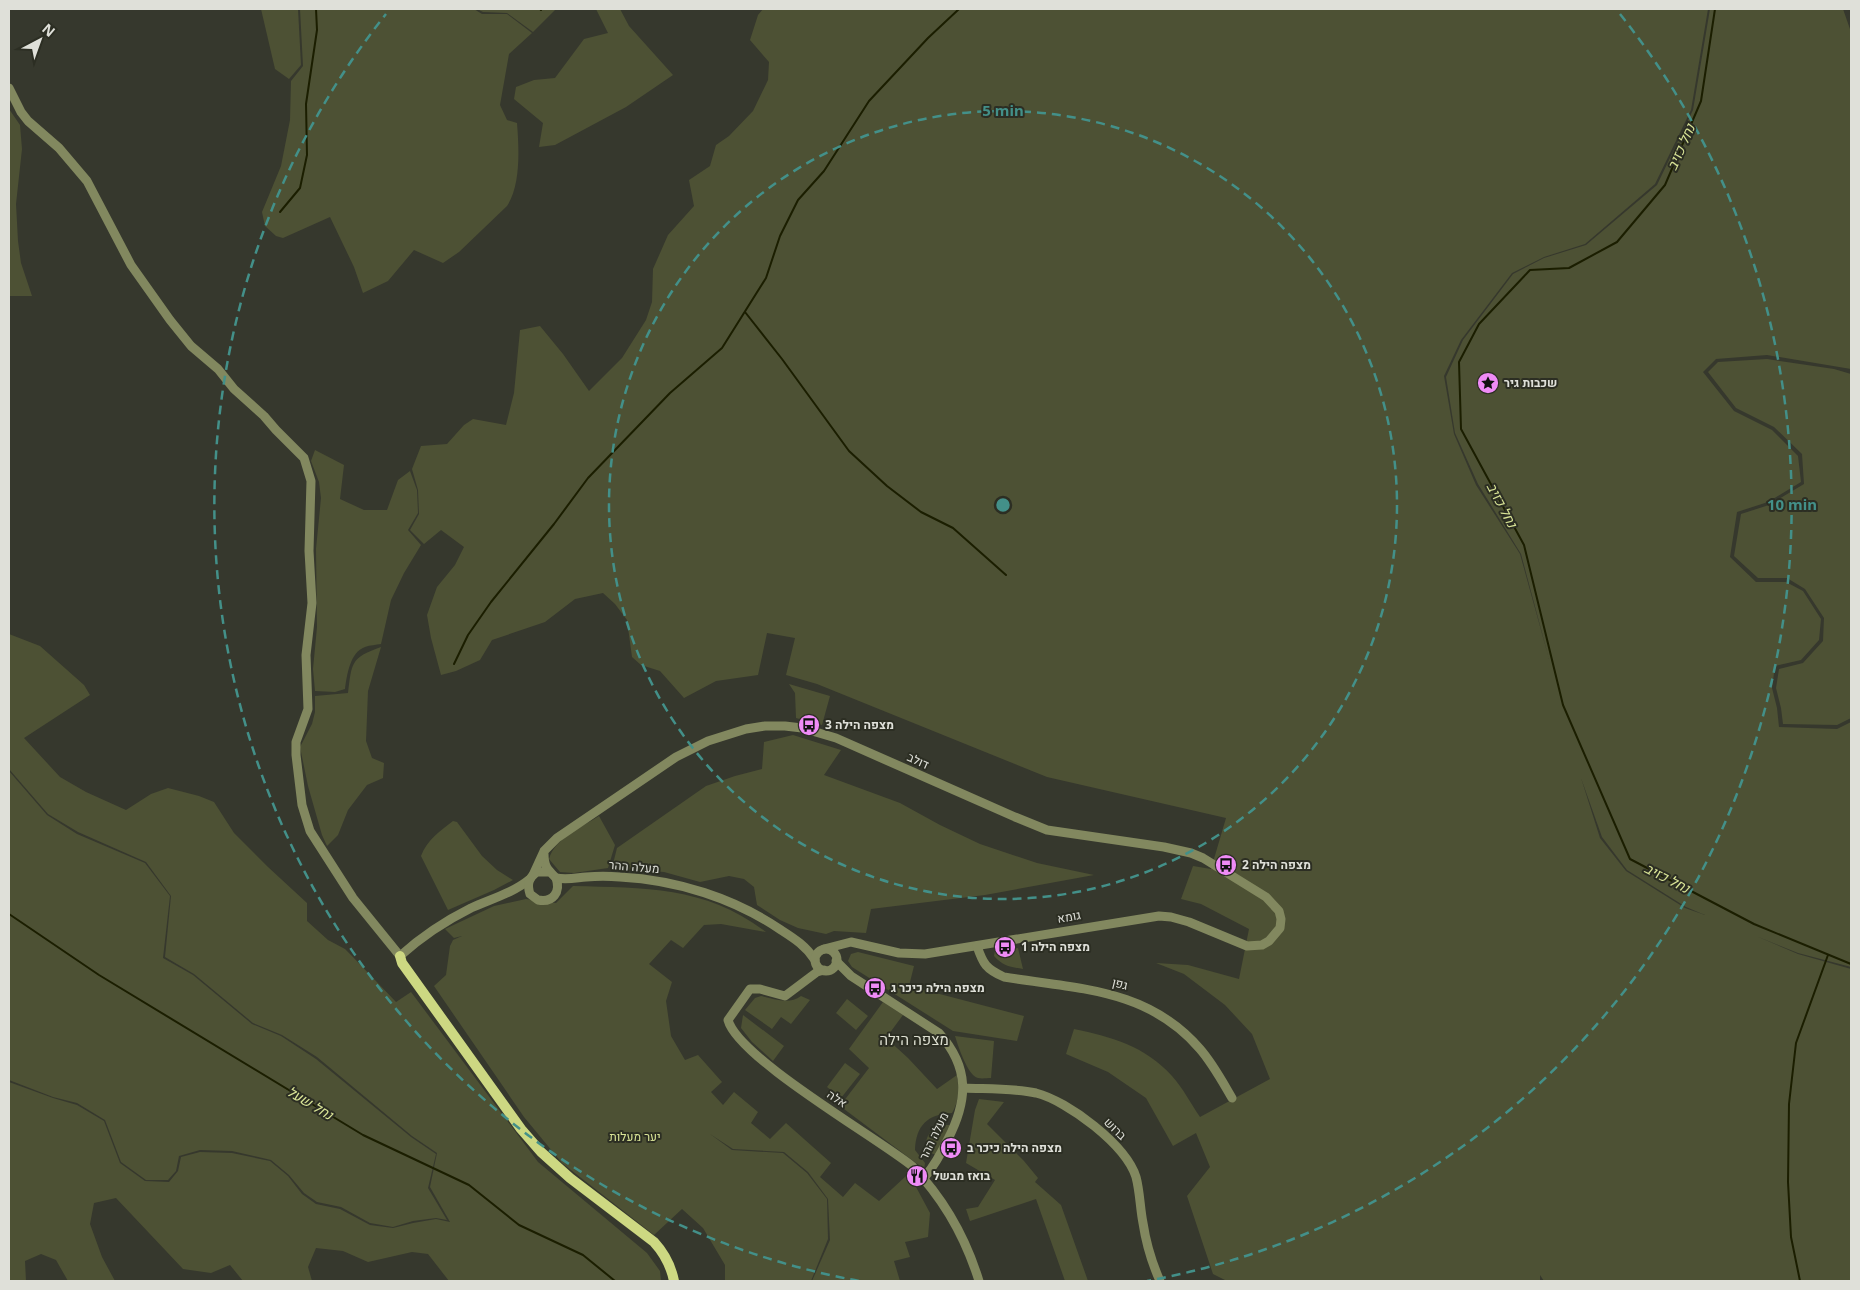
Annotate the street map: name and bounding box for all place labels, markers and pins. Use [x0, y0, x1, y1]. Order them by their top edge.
place icon: שכבות גיר [1476, 371, 1500, 395]
place label: שכבות גיר [1504, 374, 1557, 391]
centre of rings [994, 496, 1012, 514]
bus stop icon: מצפה הילה 3 [797, 713, 821, 737]
place label: מצפה הילה 3 [825, 716, 894, 733]
bus stop icon: מצפה הילה 2 [1214, 853, 1238, 877]
place label: מצפה הילה 2 [1242, 856, 1311, 873]
bus stop icon: מצפה הילה 1 [993, 935, 1017, 959]
place label: מצפה הילה 1 [1021, 938, 1090, 955]
bus stop icon: מצפה הילה כיכר ג [863, 976, 887, 1000]
place label: מצפה הילה כיכר ג [891, 979, 985, 996]
bus stop icon: מצפה הילה כיכר ב [939, 1136, 963, 1160]
place label: מצפה הילה כיכר ב [967, 1139, 1062, 1156]
restaurant icon: בואז מבשל [905, 1164, 929, 1188]
place label: בואז מבשל [933, 1167, 991, 1184]

